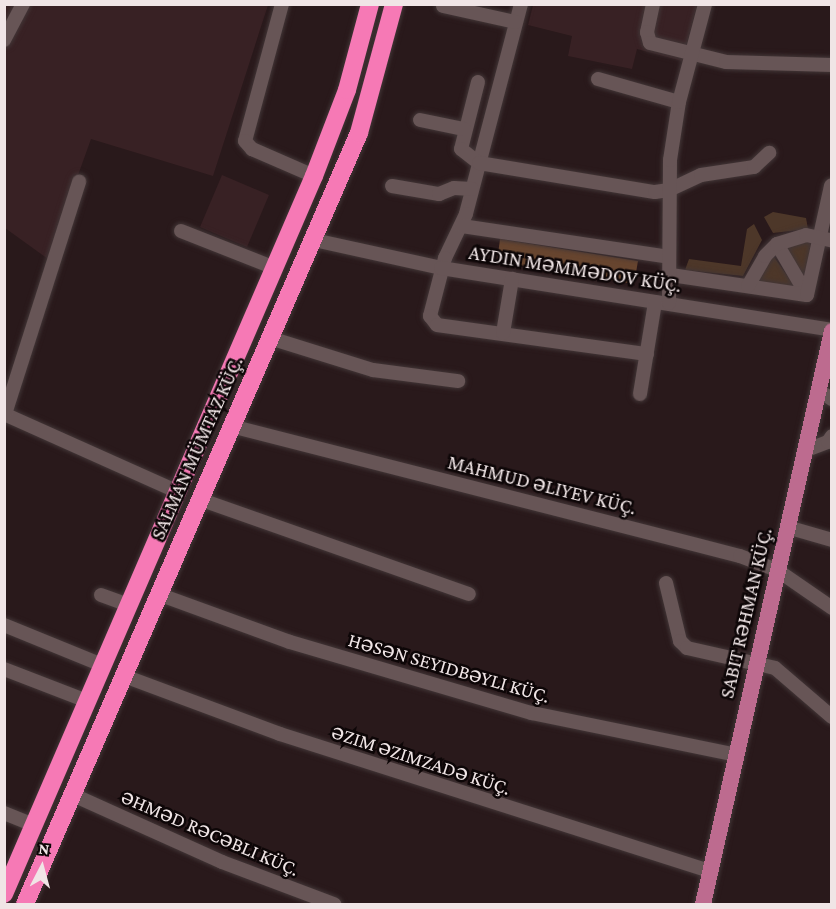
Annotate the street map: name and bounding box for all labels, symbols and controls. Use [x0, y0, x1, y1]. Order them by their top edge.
street label: AYDIN MƏMMƏDOV KÜÇ. [467, 240, 683, 298]
street label: SALMAN MÜMTAZ KÜÇ. [146, 353, 248, 543]
street label: MAHMUD ƏLIYEV KÜÇ. [445, 450, 639, 520]
street label: SABIT RƏHMAN KÜÇ. [715, 525, 777, 701]
street label: HƏSƏN SEYIDBƏYLI KÜÇ. [345, 628, 553, 708]
street label: ƏZIM ƏZIMZADƏ KÜÇ. [328, 720, 514, 800]
street label: ƏHMƏD RƏCƏBLI KÜÇ. [117, 785, 303, 881]
north arrow [12, 837, 72, 897]
text: N [38, 840, 50, 858]

